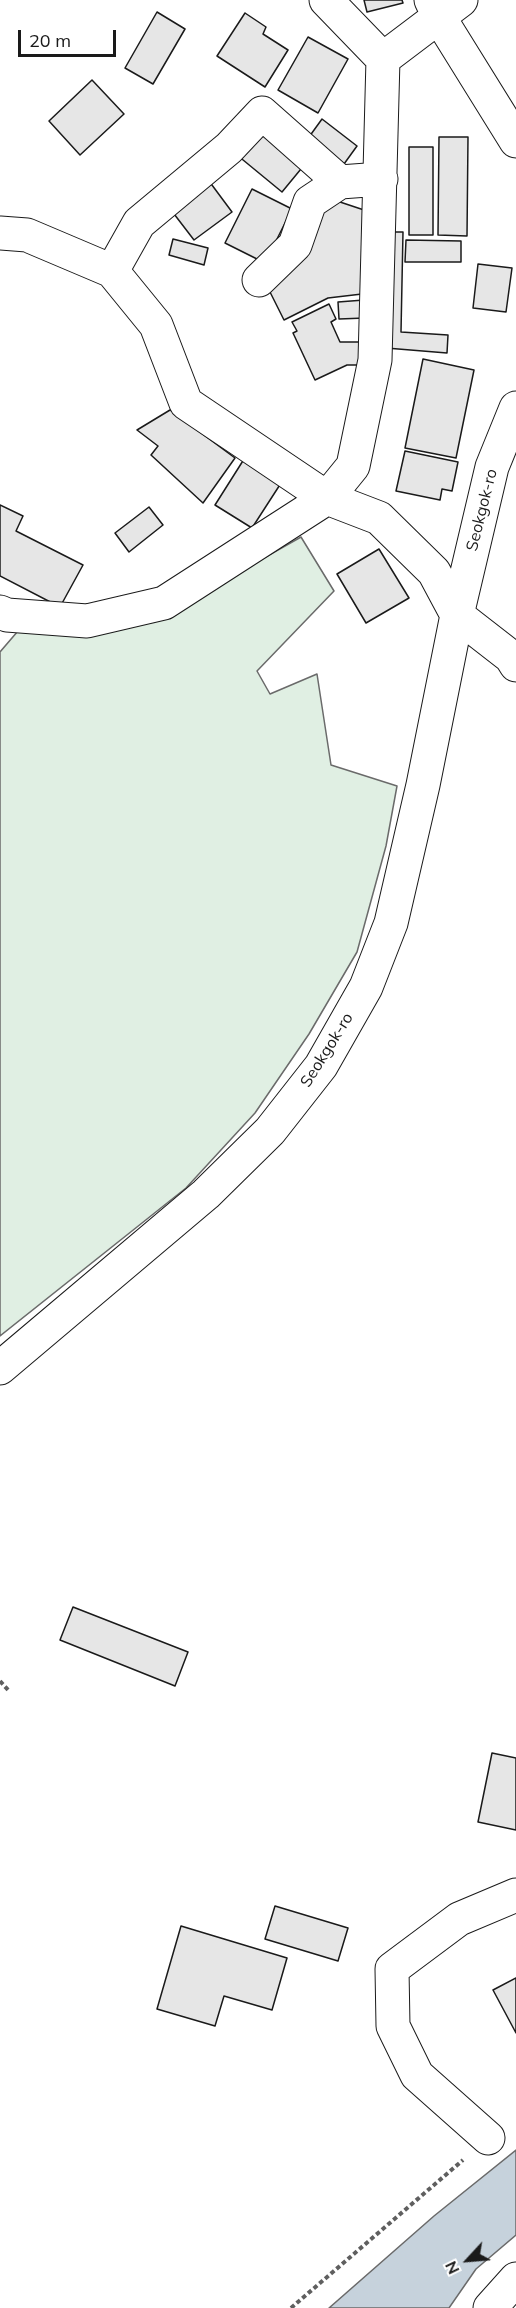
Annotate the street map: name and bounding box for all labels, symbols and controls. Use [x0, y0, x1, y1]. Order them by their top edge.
scale bar [21, 18, 118, 56]
text: 20 m [29, 29, 71, 52]
street label: Seokgok-ro [463, 467, 501, 553]
street label: Seokgok-ro [297, 1009, 357, 1091]
north arrow [438, 2230, 498, 2290]
text: N [440, 2258, 463, 2278]

